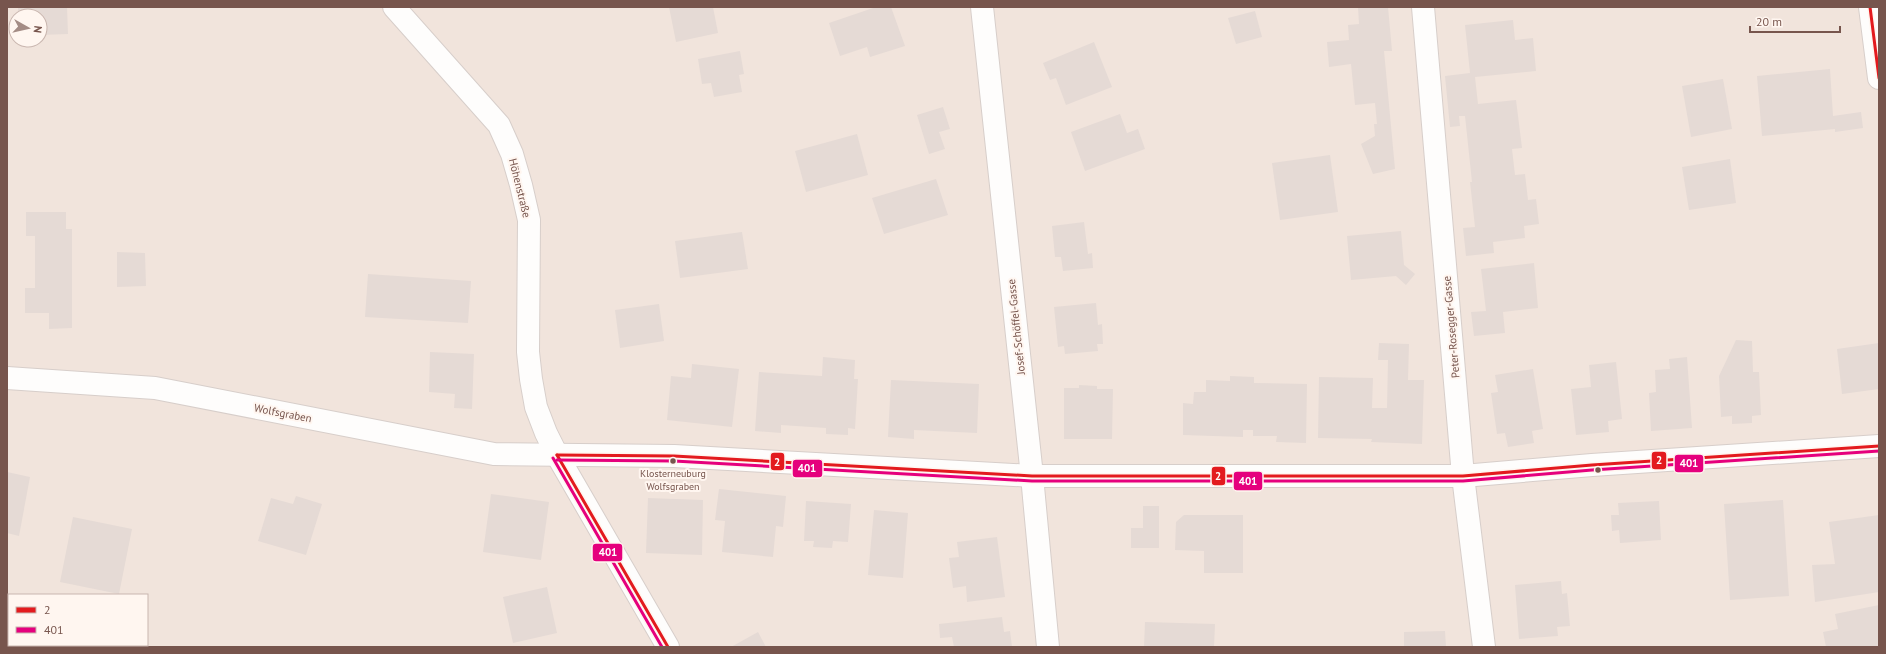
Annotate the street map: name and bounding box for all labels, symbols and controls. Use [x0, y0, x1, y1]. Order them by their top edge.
north arrow [8, 8, 48, 48]
scale bar [1750, 8, 1840, 34]
text: 20 m [1756, 14, 1782, 29]
text: N [30, 25, 45, 34]
street label: Höhenstraße [506, 157, 534, 219]
street label: Peter-Rosegger-Gasse [1440, 275, 1462, 379]
street label: Josef-Schöffel-Gasse [1004, 278, 1028, 376]
street label: Wolfsgraben [253, 401, 313, 425]
line badge: 2 [1651, 451, 1667, 470]
line badge: 2 [770, 452, 785, 471]
text: 2 [1656, 453, 1662, 467]
line badge: 401 [1674, 454, 1704, 473]
text: 2 [774, 455, 780, 469]
marker: Klosterneuburg Wolfsgraben [668, 456, 678, 466]
text: 401 [1680, 456, 1698, 470]
line badge: 401 [792, 459, 823, 478]
text: 401 [798, 461, 816, 475]
unlabelled marker [1593, 465, 1603, 475]
line badge: 2 [1211, 466, 1226, 486]
place label: Klosterneuburg Wolfsgraben [640, 467, 706, 493]
text: 2 [1215, 469, 1221, 483]
line badge: 401 [1233, 471, 1263, 491]
text: 401 [1239, 474, 1257, 488]
line badge: 401 [592, 543, 623, 562]
text: 401 [599, 545, 617, 559]
legend [8, 594, 148, 646]
text: 2 [44, 602, 51, 617]
text: 401 [44, 622, 64, 637]

